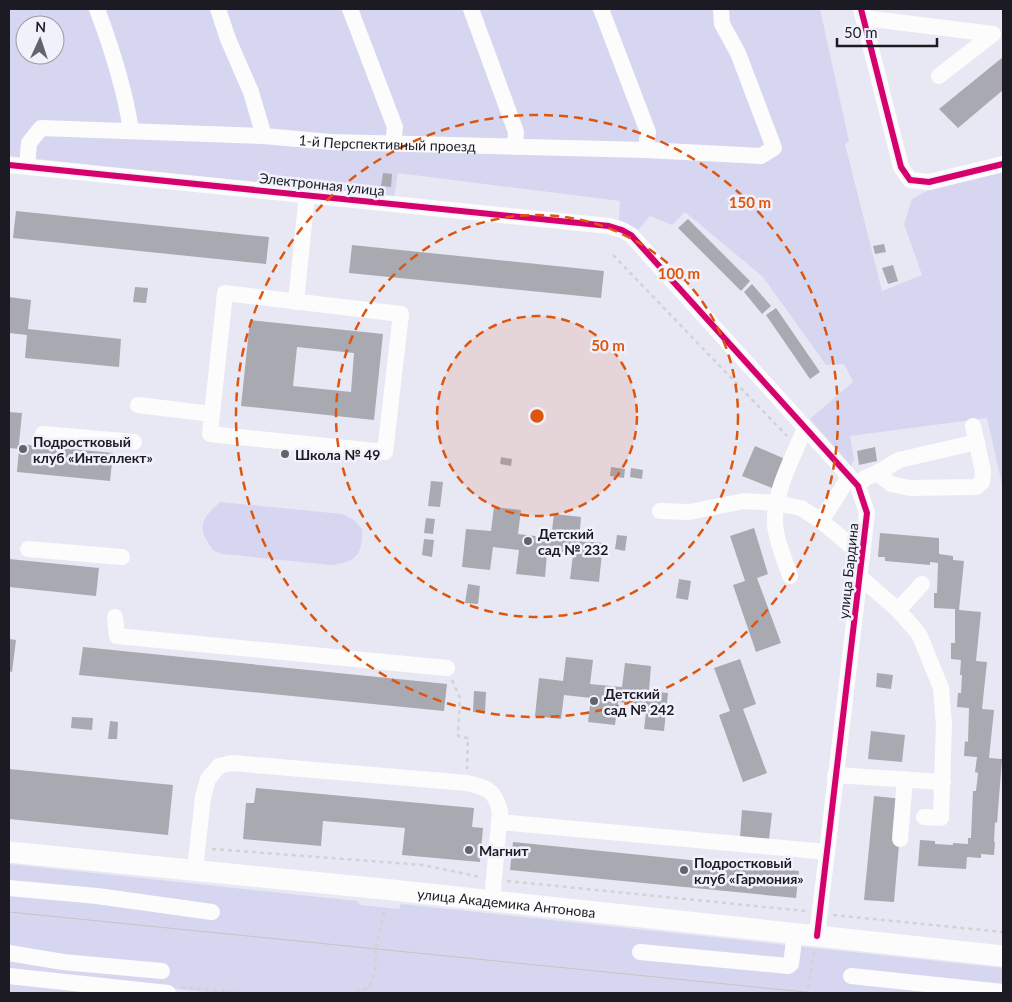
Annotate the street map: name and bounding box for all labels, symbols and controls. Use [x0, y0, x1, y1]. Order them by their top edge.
north arrow [15, 15, 65, 65]
scale bar [837, 15, 937, 47]
text: N [35, 18, 47, 35]
text: 50 m [844, 23, 878, 41]
street label: 1-й Перспективный проезд [298, 131, 476, 154]
street label: Электронная улица [258, 169, 386, 199]
text: 150 m [729, 193, 771, 211]
text: 100 m [658, 264, 700, 282]
text: 50 m [591, 336, 625, 354]
centre of rings [528, 407, 546, 425]
place label: Подростковый клуб «Интеллект» [33, 433, 153, 466]
marker: Подростковый клуб «Интеллект» [17, 443, 29, 455]
place label: Школа № 49 [295, 446, 380, 463]
marker: Школа № 49 [279, 448, 291, 460]
street label: улица Бардина [835, 522, 862, 620]
place label: Детский сад № 232 [538, 525, 608, 558]
marker: Детский сад № 232 [522, 535, 534, 547]
place label: Детский сад № 242 [604, 685, 674, 718]
marker: Детский сад № 242 [588, 695, 600, 707]
place label: Магнит [479, 842, 529, 859]
marker: Магнит [463, 844, 475, 856]
place label: Подростковый клуб «Гармония» [694, 854, 804, 887]
marker: Подростковый клуб «Гармония» [678, 864, 690, 876]
street label: улица Академика Антонова [417, 884, 596, 920]

